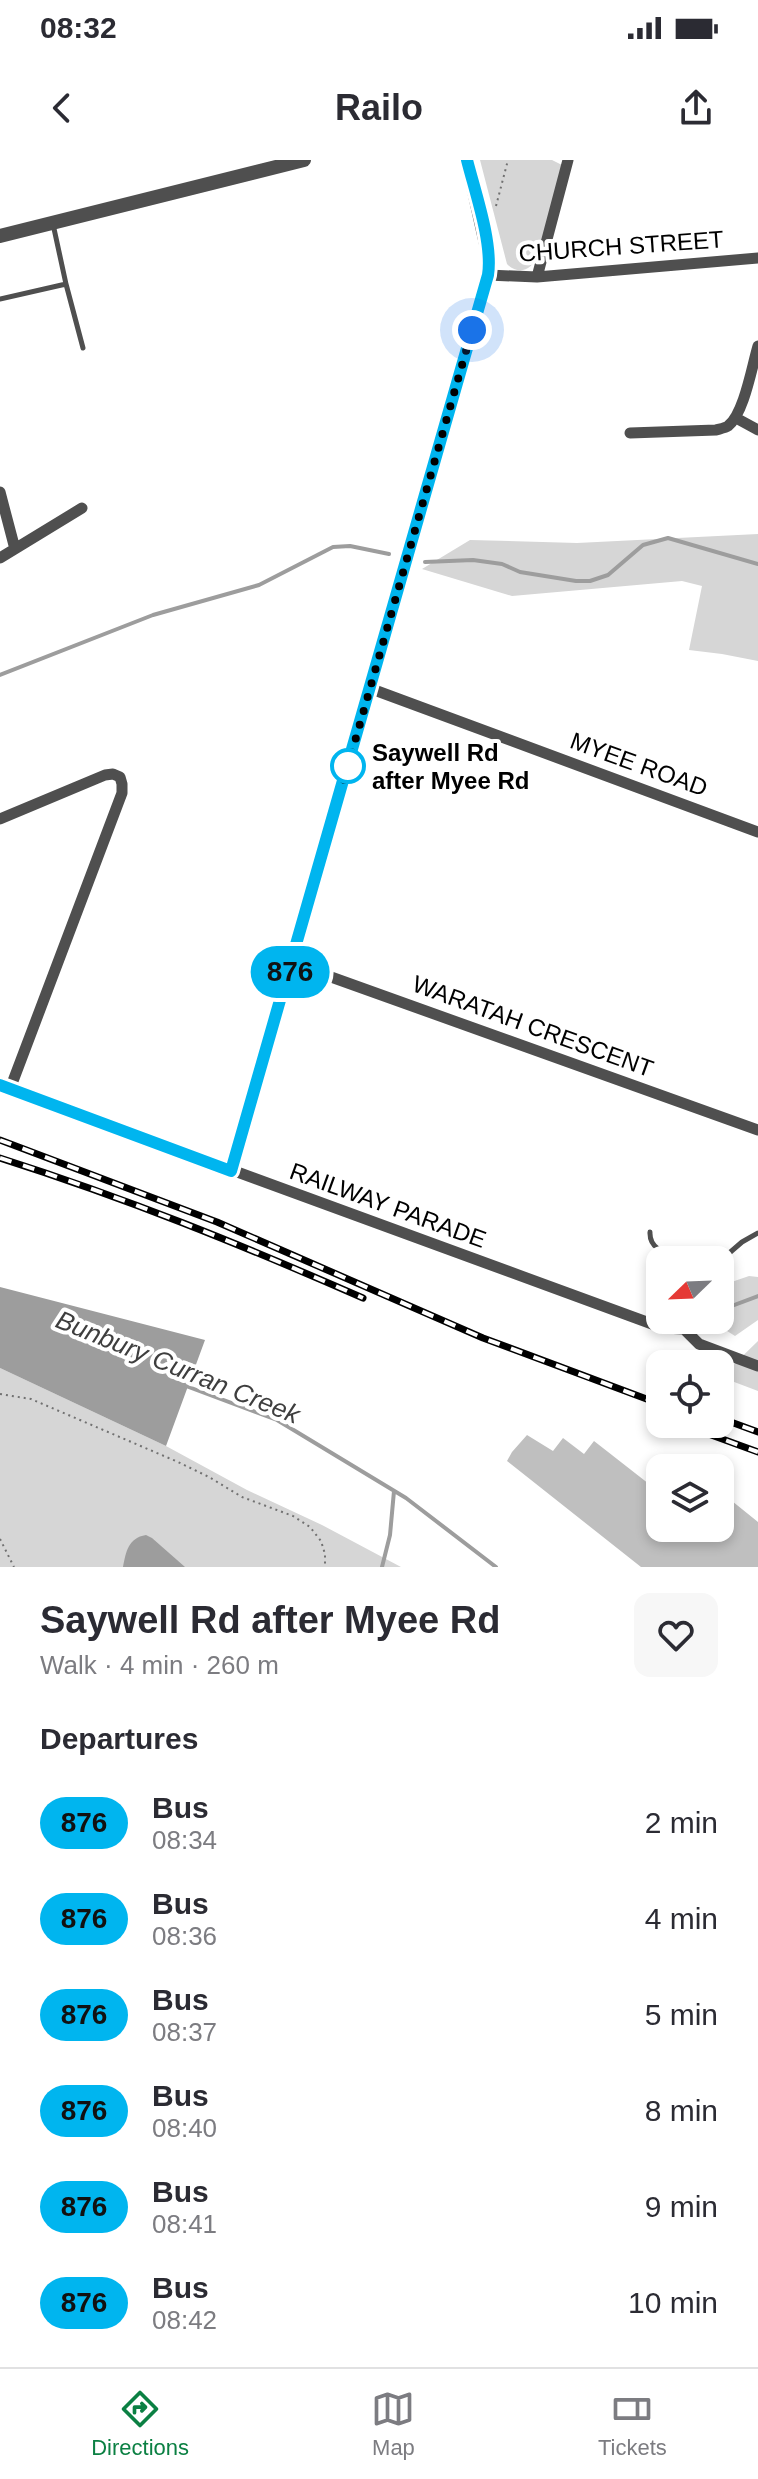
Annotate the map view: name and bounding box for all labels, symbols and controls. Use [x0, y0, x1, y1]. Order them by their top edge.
text: 08:32 [40, 11, 117, 44]
icon: back [40, 86, 84, 130]
icon: share [674, 86, 718, 130]
text: Railo [335, 87, 423, 128]
street label: CHURCH STREET [518, 225, 725, 267]
your location [452, 310, 492, 350]
street label: MYEE ROAD [567, 727, 711, 801]
place label: Saywell Rd after Myee Rd [372, 739, 529, 794]
marker: Saywell Rd after Myee Rd [331, 749, 365, 783]
line badge: 876 [244, 946, 336, 998]
text: 876 [267, 956, 313, 987]
street label: WARATAH CRESCENT [409, 970, 657, 1082]
street label: RAILWAY PARADE [286, 1157, 490, 1253]
north arrow [646, 1246, 734, 1334]
map controls [646, 1246, 734, 1542]
water label: Bunbury Curran Creek [52, 1304, 306, 1430]
button: locate [646, 1350, 734, 1438]
button: layers [646, 1454, 734, 1542]
button: heart [634, 1593, 718, 1677]
text: Saywell Rd after Myee Rd [40, 1599, 500, 1641]
text: Walk · 4 min · 260 m [40, 1650, 279, 1680]
text: Departures [40, 1722, 198, 1755]
text: Bus [152, 1791, 209, 1824]
text: 2 min [645, 1806, 718, 1839]
text: 876 [61, 1807, 107, 1838]
text: 08:34 [152, 1825, 217, 1855]
text: Bus [152, 1887, 209, 1920]
text: 4 min [645, 1902, 718, 1935]
text: 876 [61, 1903, 107, 1934]
text: 08:36 [152, 1921, 217, 1951]
text: Bus [152, 1983, 209, 2016]
text: 5 min [645, 1998, 718, 2031]
text: 876 [61, 1999, 107, 2030]
text: 08:37 [152, 2017, 217, 2047]
text: Bus [152, 2079, 209, 2112]
text: 8 min [645, 2094, 718, 2127]
text: 876 [61, 2095, 107, 2126]
text: 08:40 [152, 2113, 217, 2143]
text: Bus [152, 2175, 209, 2208]
text: 9 min [645, 2190, 718, 2223]
text: 876 [61, 2191, 107, 2222]
text: 08:41 [152, 2209, 217, 2239]
text: Bus [152, 2271, 209, 2304]
text: 10 min [628, 2286, 718, 2319]
text: 876 [61, 2287, 107, 2318]
text: 08:42 [152, 2305, 217, 2335]
tab: Directions [91, 2387, 189, 2461]
tab: Map [371, 2387, 415, 2461]
tab: Tickets [598, 2387, 667, 2461]

